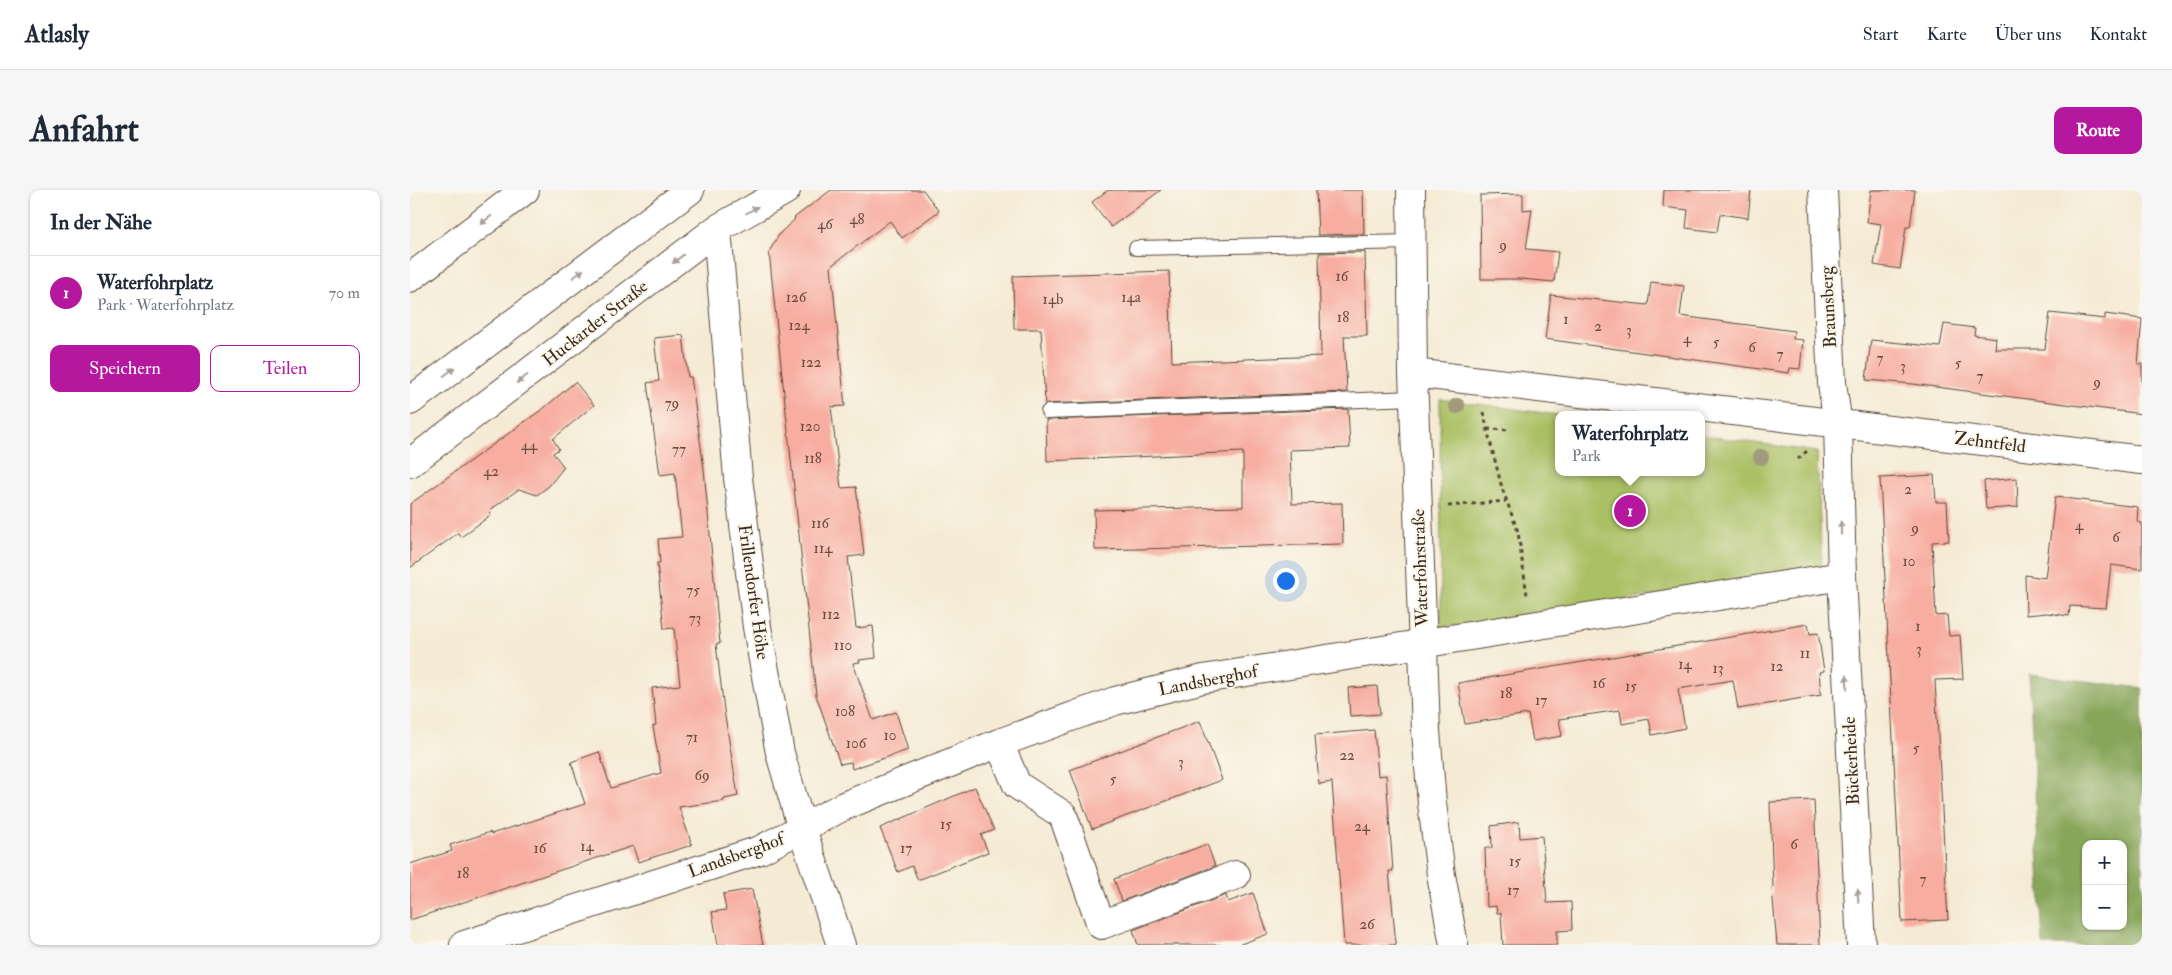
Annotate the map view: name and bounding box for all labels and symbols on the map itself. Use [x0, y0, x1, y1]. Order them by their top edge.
one-way arrow [745, 205, 758, 214]
house number: 48 [849, 210, 865, 229]
one-way arrow [480, 214, 493, 225]
house number: 46 [817, 215, 834, 234]
house number: 9 [1498, 236, 1507, 255]
one-way arrow [672, 253, 685, 264]
street label: Braunsberg [1815, 264, 1842, 349]
house number: 16 [1336, 267, 1350, 286]
one-way arrow [571, 269, 585, 279]
street label: Huckarder Straße [538, 275, 653, 372]
house number: 126 [786, 288, 808, 307]
house number: 14a [1121, 288, 1142, 307]
house number: 14b [1043, 290, 1063, 309]
house number: 18 [1337, 308, 1349, 327]
house number: 1 [1563, 310, 1569, 329]
house number: 124 [788, 316, 810, 335]
house number: 2 [1594, 317, 1602, 336]
house number: 3 [1626, 321, 1632, 340]
house number: 4 [1683, 329, 1692, 348]
house number: 5 [1713, 333, 1720, 352]
house number: 6 [1748, 338, 1757, 357]
house number: 7 [1777, 345, 1784, 364]
house number: 7 [1877, 349, 1884, 368]
house number: 122 [801, 353, 822, 372]
house number: 5 [1955, 354, 1962, 373]
house number: 3 [1900, 357, 1906, 376]
one-way arrow [442, 367, 456, 377]
house number: 7 [1977, 367, 1984, 386]
house number: 9 [2092, 373, 2101, 392]
one-way arrow [515, 374, 529, 384]
house number: 79 [665, 394, 679, 413]
house number: 120 [800, 417, 820, 436]
street label: Zehntfeld [1953, 427, 2027, 458]
house number: 44 [521, 436, 538, 455]
house number: 77 [672, 440, 686, 459]
house number: 118 [804, 449, 822, 468]
house number: 42 [483, 462, 499, 481]
house number: 2 [1904, 480, 1912, 499]
pin: 1 [1614, 492, 1646, 530]
street label: Waterfohrstraße [1407, 508, 1434, 628]
house number: 116 [811, 514, 831, 533]
house number: 4 [2075, 516, 2084, 535]
house number: 9 [1910, 519, 1919, 538]
one-way arrow [1836, 520, 1844, 536]
street label: Frillendorfer Höhe [733, 523, 774, 662]
house number: 6 [2112, 528, 2121, 547]
house number: 114 [814, 539, 833, 558]
house number: 10 [1903, 552, 1915, 571]
your location [1273, 568, 1299, 594]
house number: 75 [686, 581, 700, 600]
house number: 112 [822, 605, 841, 624]
house number: 73 [689, 609, 701, 628]
house number: 1 [1915, 617, 1921, 636]
house number: 110 [834, 636, 852, 655]
house number: 3 [1916, 640, 1922, 659]
house number: 11 [1800, 644, 1810, 663]
house number: 14 [1678, 655, 1693, 674]
house number: 12 [1771, 657, 1784, 676]
street label: Landsberghof [1157, 659, 1263, 701]
house number: 13 [1712, 659, 1724, 678]
one-way arrow [1843, 673, 1851, 689]
house number: 16 [1593, 674, 1607, 693]
house number: 15 [1625, 677, 1637, 696]
house number: 18 [1500, 684, 1512, 703]
house number: 17 [1535, 691, 1547, 710]
house number: 108 [835, 702, 855, 721]
street label: Bückerheide [1838, 715, 1865, 806]
house number: 10 [884, 726, 896, 745]
house number: 71 [686, 728, 698, 747]
house number: 106 [846, 734, 868, 753]
house number: 5 [1913, 739, 1920, 758]
house number: 22 [1339, 746, 1355, 765]
house number: 3 [1178, 753, 1184, 772]
house number: 69 [694, 766, 710, 785]
house number: 5 [1110, 770, 1117, 789]
house number: 15 [940, 815, 952, 834]
house number: 24 [1354, 817, 1371, 836]
street label: Landsberghof [685, 826, 790, 883]
house number: 6 [1790, 835, 1799, 854]
house number: 14 [580, 837, 595, 856]
house number: 16 [534, 839, 548, 858]
house number: 17 [900, 839, 912, 858]
house number: 15 [1509, 852, 1521, 871]
house number: 18 [457, 864, 469, 883]
house number: 7 [1920, 870, 1927, 889]
house number: 17 [1507, 881, 1519, 900]
one-way arrow [1854, 888, 1862, 904]
house number: 26 [1359, 915, 1376, 934]

